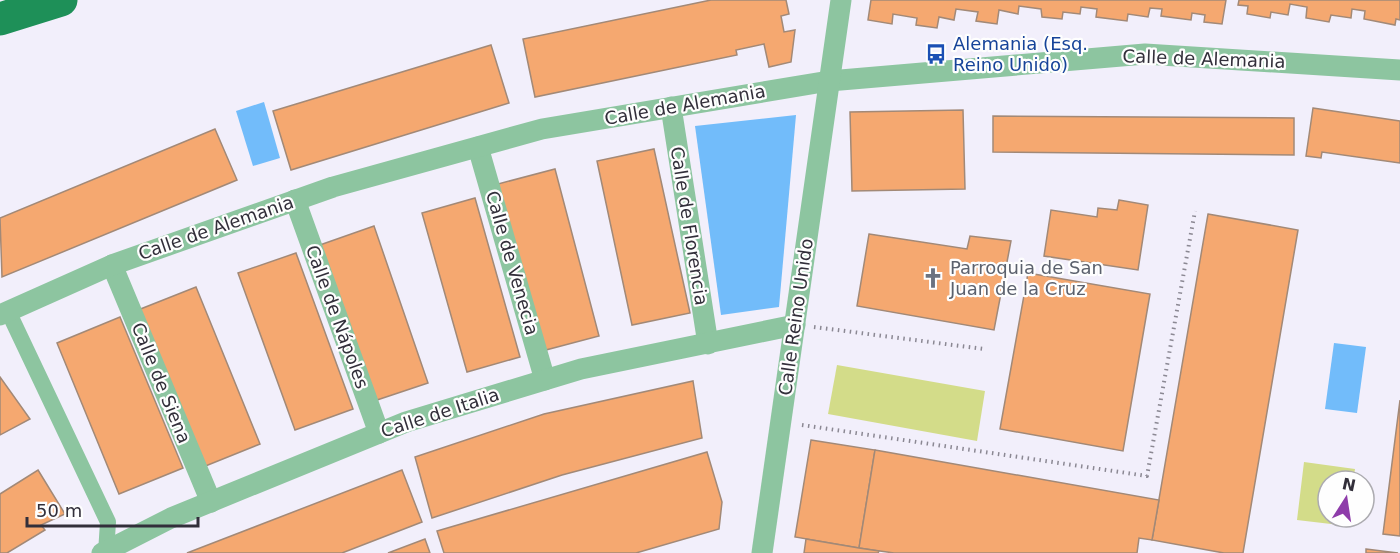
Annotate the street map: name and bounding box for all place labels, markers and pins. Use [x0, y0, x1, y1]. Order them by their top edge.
place label: Alemania (Esq. Reino Unido) [953, 33, 1088, 75]
bus stop icon: Alemania (Esq. Reino Unido) [924, 42, 948, 66]
place label: Parroquia de San Juan de la Cruz [949, 257, 1103, 299]
church icon: Parroquia de San Juan de la Cruz [921, 266, 945, 290]

